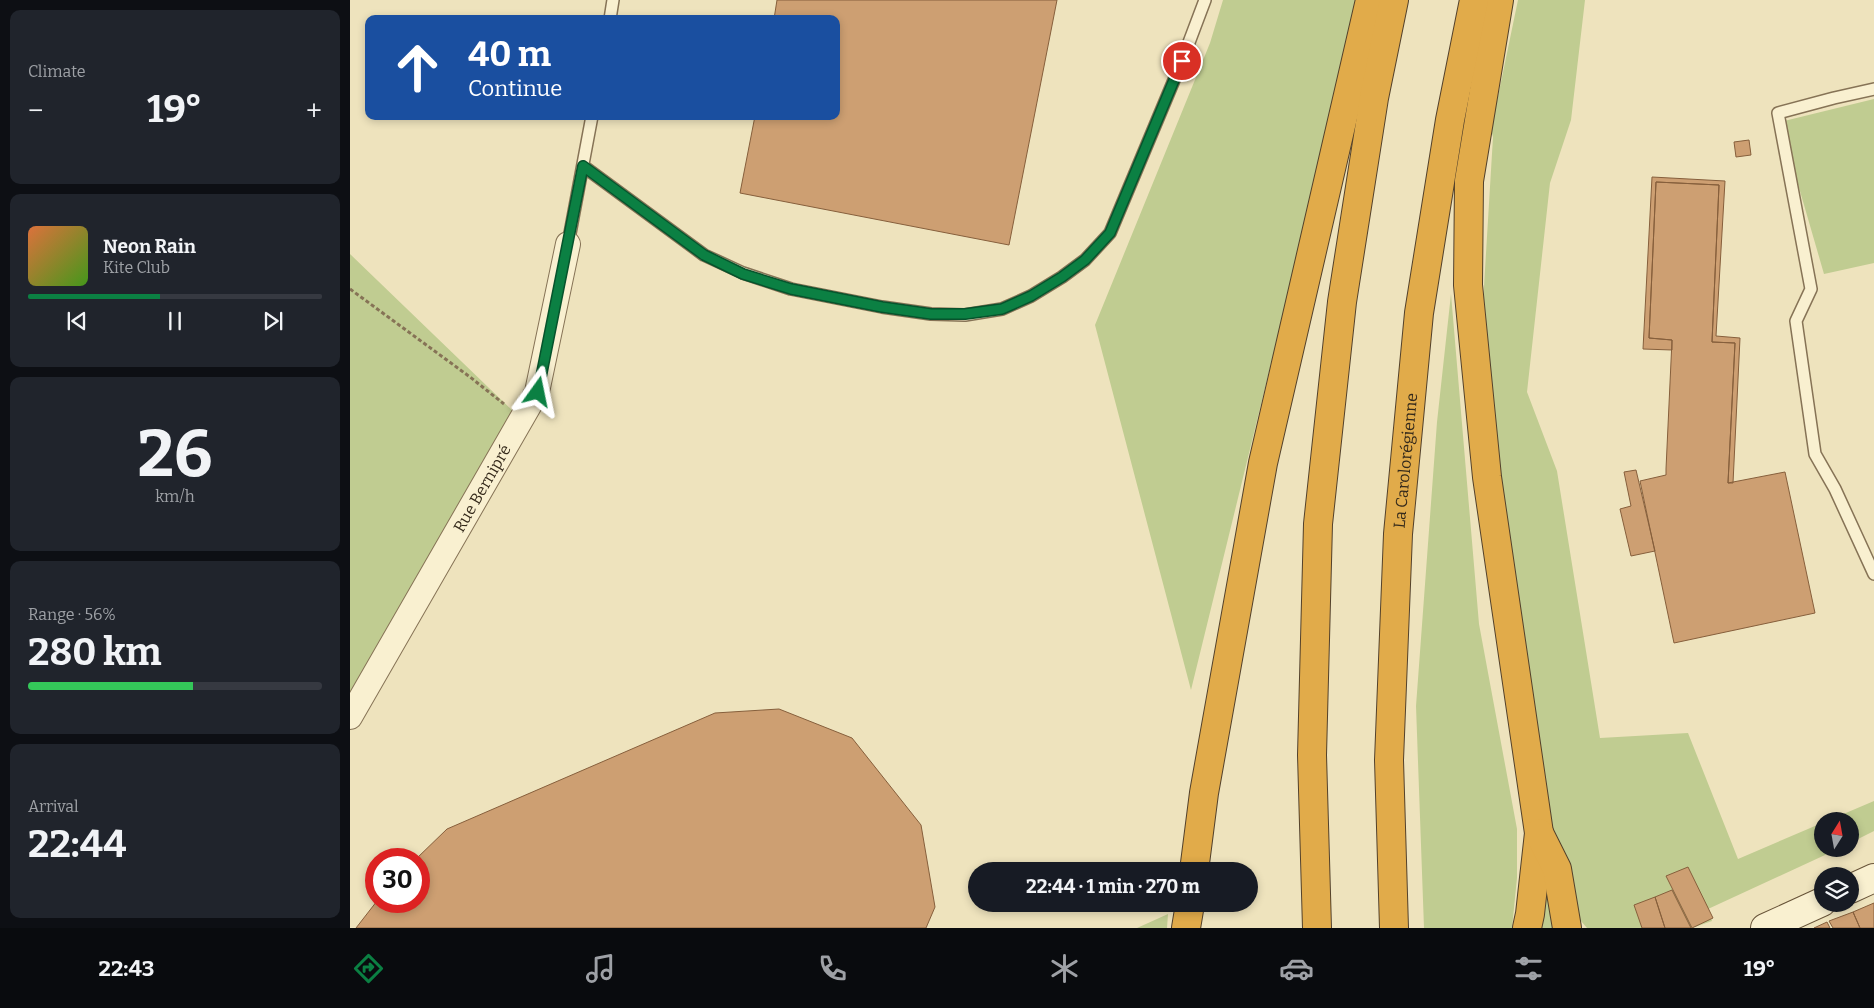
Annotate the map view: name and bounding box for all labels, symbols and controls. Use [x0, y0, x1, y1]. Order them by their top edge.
text: 40 m [468, 33, 551, 75]
icon: ahead [385, 35, 450, 100]
pin [1161, 40, 1203, 82]
icon: arrive [1168, 47, 1196, 75]
text: Climate [28, 62, 86, 81]
text: Continue [468, 75, 562, 102]
text: 19° [147, 86, 202, 132]
text: − [28, 94, 43, 127]
text: + [306, 94, 322, 127]
text: Neon Rain [103, 235, 196, 258]
text: Kite Club [103, 258, 170, 277]
icon: previous [63, 307, 91, 335]
icon: pause [161, 307, 189, 335]
icon: next [259, 307, 287, 335]
position arrow [511, 365, 563, 417]
street label: La Carolorégienne [1390, 392, 1421, 529]
text: 26 [137, 415, 213, 493]
street label: Rue Bernipré [449, 441, 515, 536]
text: km/h [155, 487, 195, 506]
text: Range · 56% [28, 605, 116, 624]
text: 280 km [28, 629, 162, 675]
text: Arrival [28, 797, 79, 816]
north arrow [1814, 812, 1859, 858]
map controls [1814, 812, 1859, 912]
text: 22:44 [28, 821, 126, 867]
speed limit sign: 30 [365, 848, 430, 913]
button: layers [1814, 867, 1859, 912]
text: 22:44 · 1 min · 270 m [1026, 875, 1200, 898]
icon: directions [351, 951, 386, 986]
icon: music [583, 951, 618, 986]
icon: phone [815, 951, 850, 986]
icon: climate [1047, 951, 1082, 986]
icon: car [1279, 951, 1314, 986]
icon: filters [1511, 951, 1546, 986]
text: 22:43 [99, 955, 154, 982]
text: 19° [1743, 955, 1776, 982]

